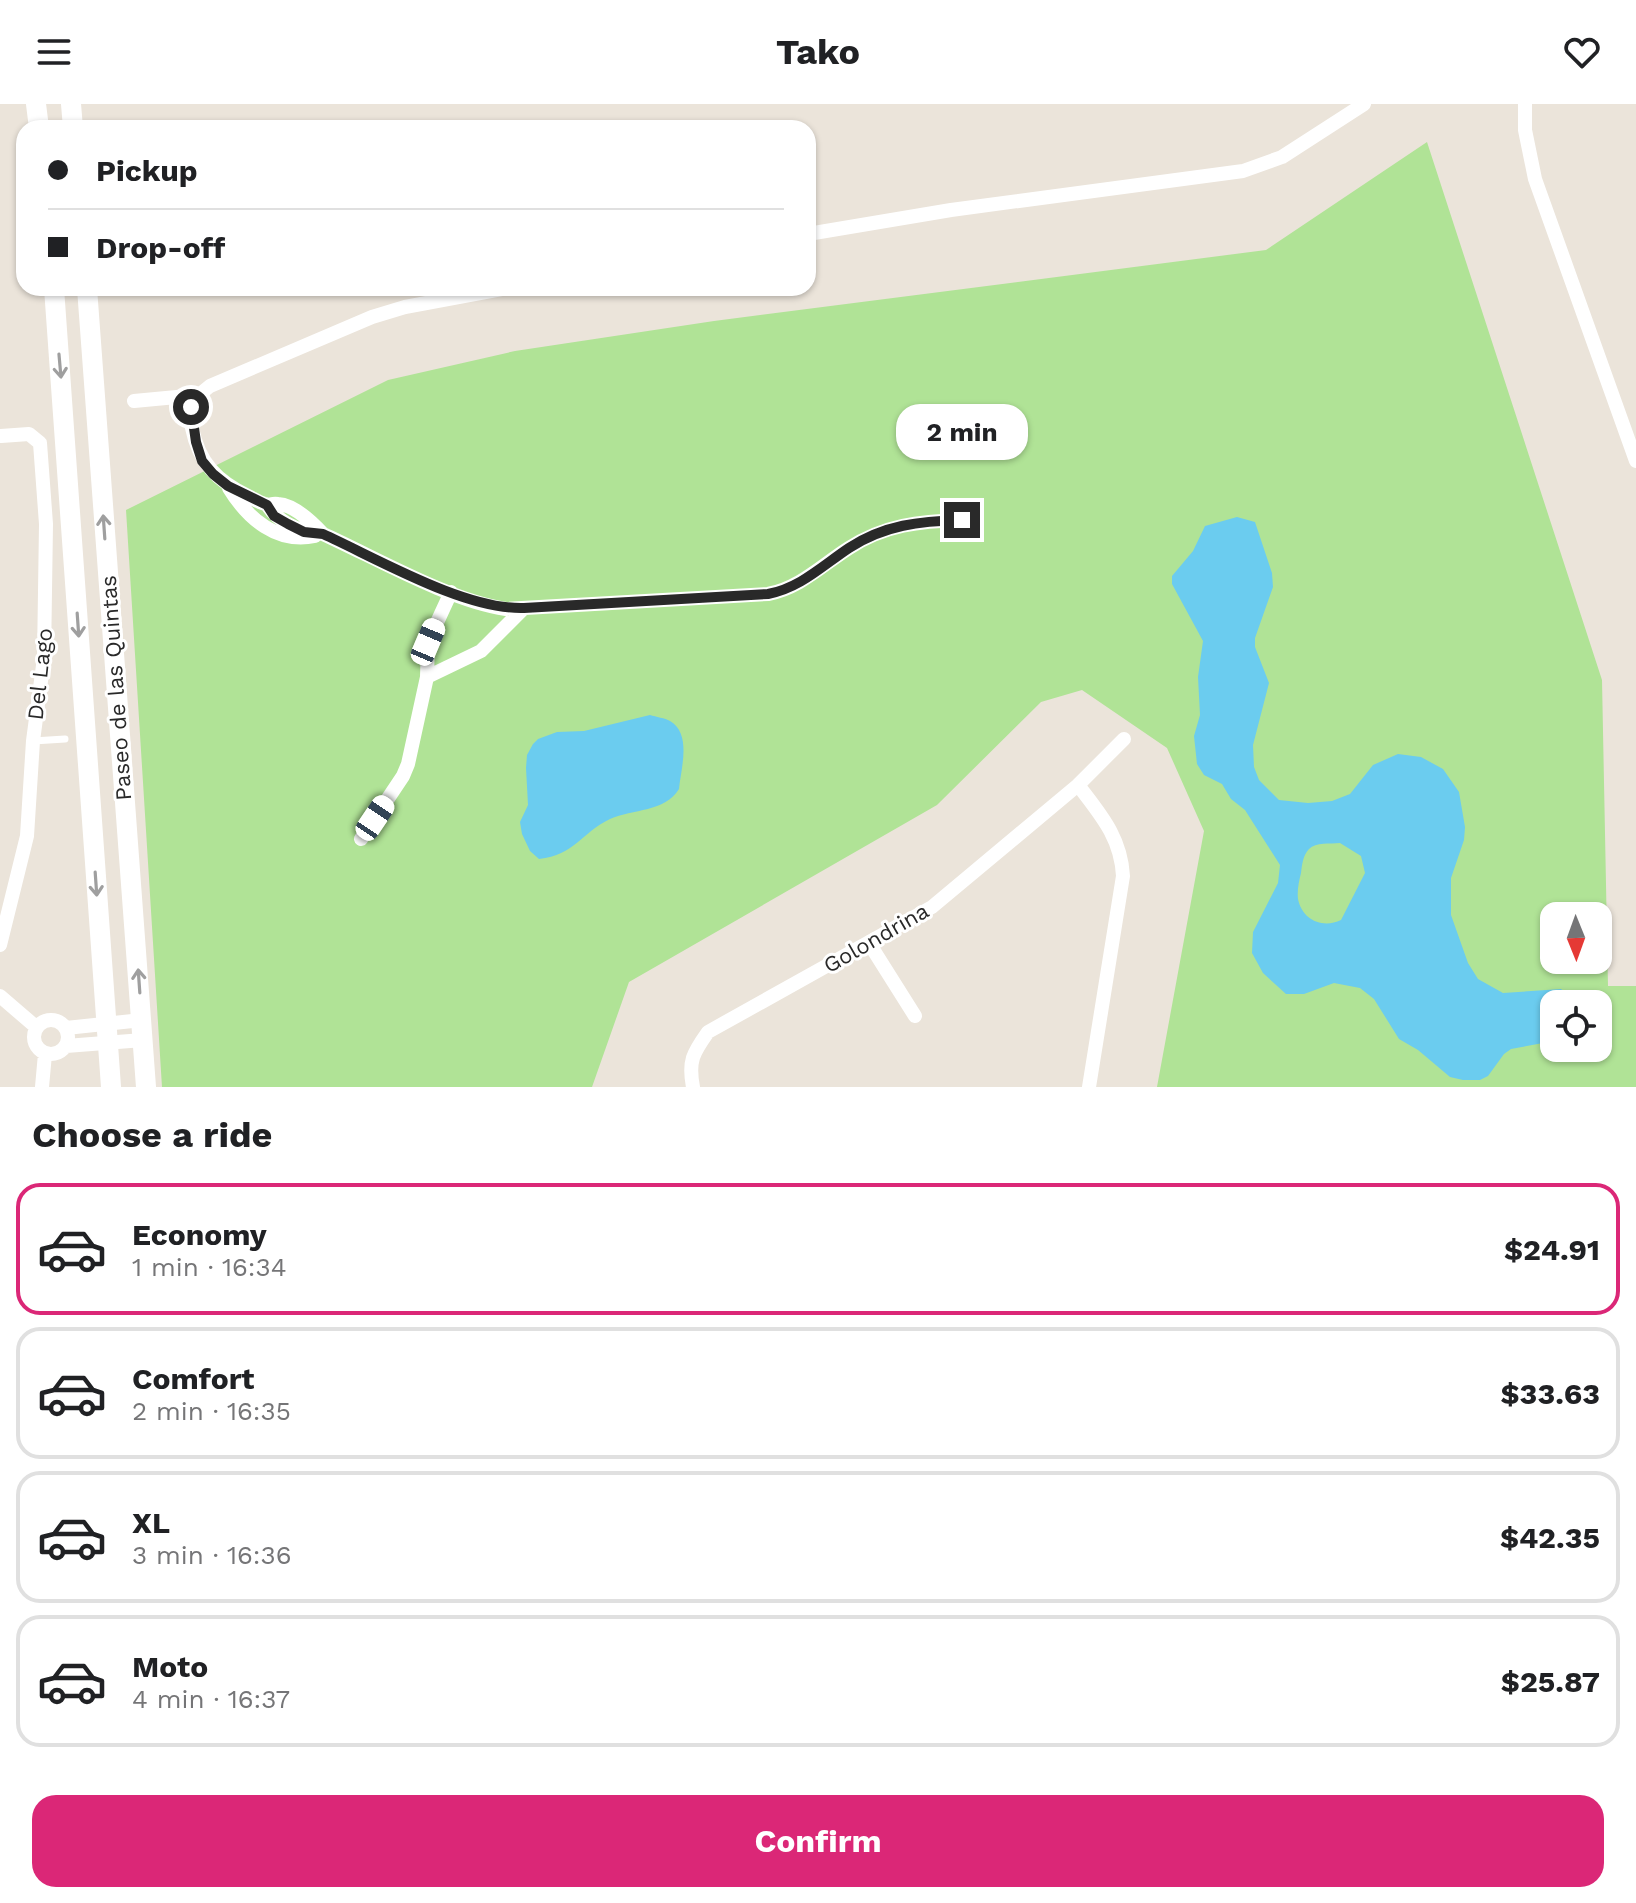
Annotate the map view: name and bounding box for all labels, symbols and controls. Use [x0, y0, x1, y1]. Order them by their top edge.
icon: menu [32, 30, 76, 74]
icon: heart [1560, 30, 1604, 74]
text: Tako [776, 31, 860, 73]
text: Pickup [96, 153, 198, 188]
text: Drop-off [96, 230, 225, 265]
one-way arrow [53, 352, 68, 379]
route start [173, 389, 209, 425]
callout: 2 min [896, 404, 1028, 460]
text: 2 min [926, 417, 998, 447]
route end [944, 502, 980, 538]
one-way arrow [96, 514, 111, 541]
street label: Paseo de las Quintas [96, 575, 136, 801]
one-way arrow [71, 611, 86, 638]
car [408, 615, 448, 669]
street label: Del Lago [23, 627, 57, 721]
car [352, 791, 398, 845]
one-way arrow [89, 871, 104, 897]
street label: Golondrina [819, 898, 933, 978]
north arrow [1540, 902, 1612, 974]
map controls [1540, 902, 1612, 1062]
one-way arrow [131, 968, 146, 995]
button: locate [1540, 990, 1612, 1062]
text: Choose a ride [32, 1114, 272, 1156]
icon: car [36, 1213, 108, 1285]
text: Economy [132, 1217, 267, 1252]
text: $24.91 [1504, 1232, 1600, 1267]
text: 1 min · 16:34 [132, 1252, 287, 1282]
icon: car [36, 1357, 108, 1429]
text: Comfort [132, 1361, 254, 1396]
text: $33.63 [1500, 1376, 1600, 1411]
text: 2 min · 16:35 [132, 1396, 291, 1426]
icon: car [36, 1501, 108, 1573]
text: XL [132, 1505, 170, 1540]
text: $42.35 [1500, 1520, 1600, 1555]
text: 3 min · 16:36 [132, 1540, 292, 1570]
icon: car [36, 1645, 108, 1717]
text: Moto [132, 1649, 208, 1684]
text: $25.87 [1501, 1664, 1600, 1699]
text: 4 min · 16:37 [132, 1684, 290, 1714]
button: Confirm [32, 1795, 1604, 1887]

